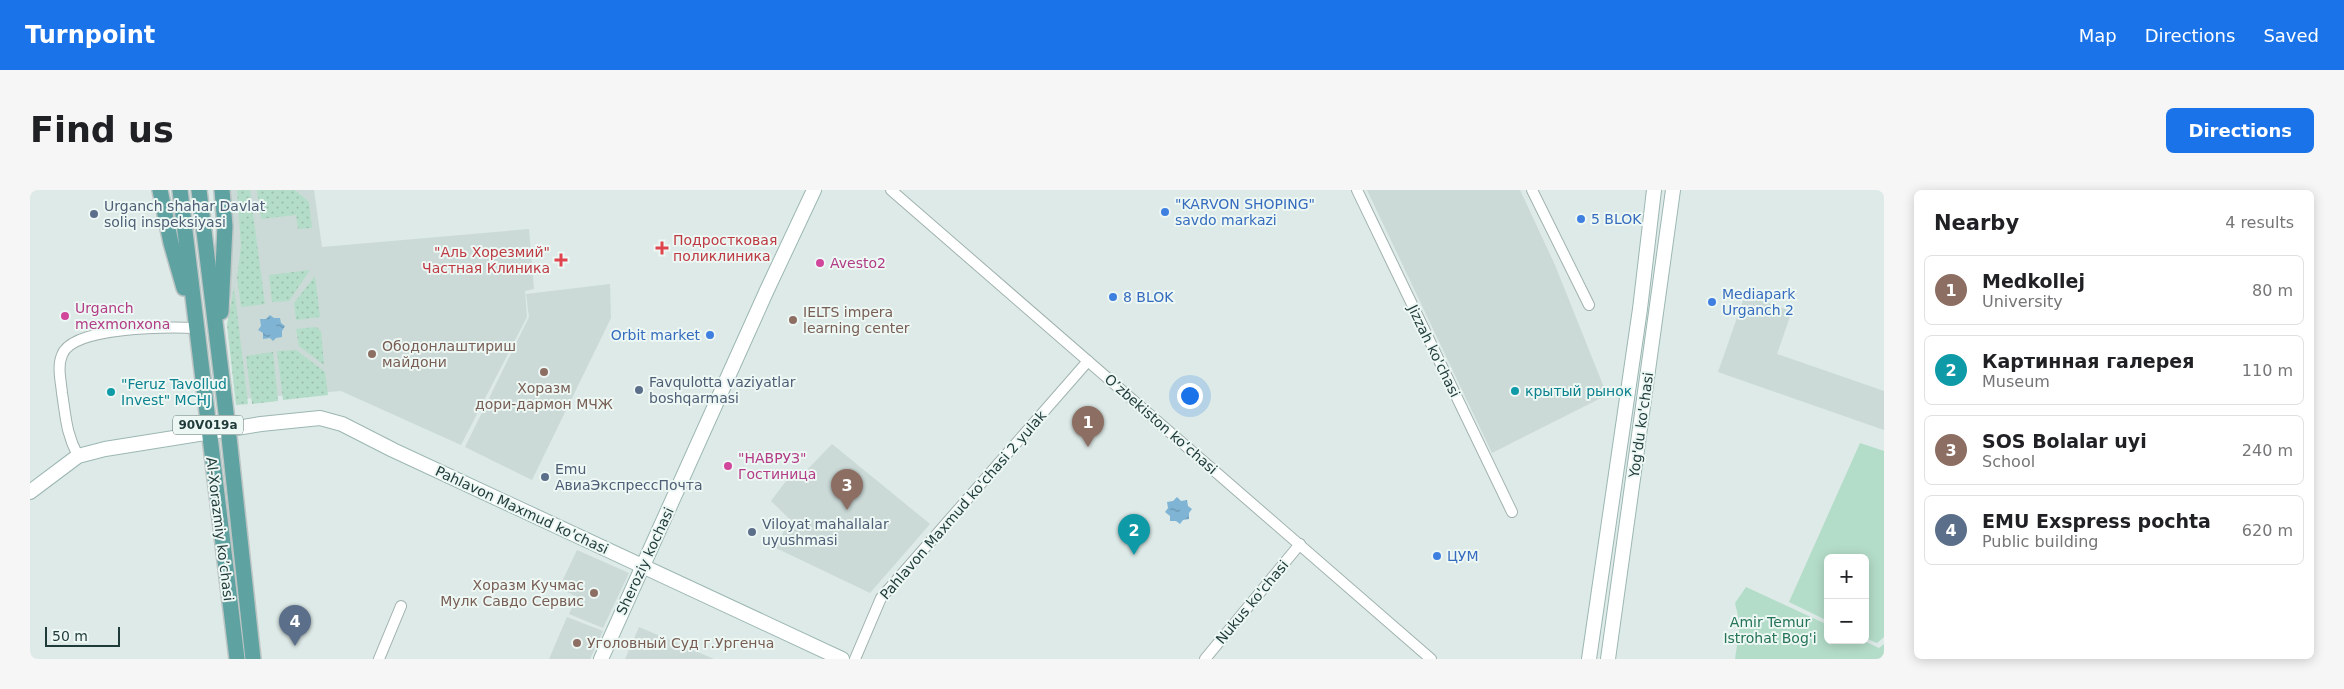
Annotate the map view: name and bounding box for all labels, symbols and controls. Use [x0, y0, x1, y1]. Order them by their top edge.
text: Turnpoint [25, 21, 155, 49]
text: Map [2079, 25, 2117, 46]
text: Directions [2145, 25, 2235, 46]
text: Saved [2263, 25, 2319, 46]
button: Directions [2166, 108, 2314, 153]
text: Find us [30, 110, 174, 150]
place label: "KARVON SHOPING" savdo markazi [1175, 196, 1315, 228]
place label: Urganch shahar Davlat soliq inspeksiyasi [104, 198, 266, 230]
marker: "KARVON SHOPING" savdo markazi [1159, 206, 1171, 218]
marker: Urganch shahar Davlat soliq inspeksiyasi [88, 208, 100, 220]
place label: 5 BLOK [1591, 211, 1642, 227]
text: Nearby [1934, 211, 2019, 235]
marker: 5 BLOK [1575, 213, 1587, 225]
text: 4 results [2225, 213, 2294, 232]
place label: Подростковая поликлиника [673, 232, 777, 264]
marker: Подростковая поликлиника [655, 241, 669, 255]
place label: "Аль Хорезмий" Частная Клиника [422, 244, 550, 276]
marker: "Аль Хорезмий" Частная Клиника [554, 253, 568, 267]
place label: Avesto2 [830, 255, 886, 271]
marker: Avesto2 [814, 257, 826, 269]
text: Medkollej [1982, 270, 2085, 292]
text: 1 [1945, 281, 1957, 300]
text: 80 m [2252, 281, 2293, 300]
place label: Mediapark Urganch 2 [1722, 286, 1796, 318]
place label: 8 BLOK [1123, 289, 1174, 305]
marker: 8 BLOK [1107, 291, 1119, 303]
text: University [1982, 292, 2063, 311]
marker: Mediapark Urganch 2 [1706, 296, 1718, 308]
place label: Urganch mexmonxona [75, 300, 170, 332]
street label: Jizzah ko'chasi [1404, 301, 1463, 400]
place label: IELTS impera learning center [803, 304, 910, 336]
marker: Urganch mexmonxona [59, 310, 71, 322]
marker: IELTS impera learning center [787, 314, 799, 326]
place label: Orbit market [611, 327, 700, 343]
marker: Orbit market [704, 329, 716, 341]
place label: Ободонлаштириш майдони [382, 338, 516, 370]
marker: Ободонлаштириш майдони [366, 348, 378, 360]
text: Картинная галерея [1982, 350, 2194, 372]
text: 2 [1945, 361, 1957, 380]
text: 110 m [2242, 361, 2293, 380]
marker: Хоразм дори-дармон МЧЖ [538, 366, 550, 378]
street label: O’zbekiston ko‘chasi [1101, 371, 1221, 477]
street label: Yog'du ko'chasi [1626, 371, 1656, 480]
text: Museum [1982, 372, 2050, 391]
place label: Favqulotta vaziyatlar boshqarmasi [649, 374, 796, 406]
place label: "Feruz Tavollud Invest" MCHJ [121, 376, 227, 408]
place label: Хоразм дори-дармон МЧЖ [475, 380, 613, 412]
your location [1177, 383, 1203, 409]
place label: крытый рынок [1525, 383, 1632, 399]
marker: Favqulotta vaziyatlar boshqarmasi [633, 384, 645, 396]
marker: крытый рынок [1509, 385, 1521, 397]
marker: "Feruz Tavollud Invest" MCHJ [105, 386, 117, 398]
pin: 1 [1072, 406, 1104, 447]
street label: Pahlavon Maxmud ko'chasi 2 yulak [877, 407, 1050, 603]
road number: 90V019a [173, 416, 243, 434]
text: SOS Bolalar uyi [1982, 430, 2147, 452]
text: 3 [1945, 441, 1957, 460]
text: 240 m [2242, 441, 2293, 460]
place label: "НАВРУЗ" Гостиница [738, 450, 816, 482]
text: School [1982, 452, 2035, 471]
street label: Al-Xorazmiy ko’chasi [203, 456, 237, 602]
marker: "НАВРУЗ" Гостиница [722, 460, 734, 472]
place label: Emu АвиаЭкспрессПочта [555, 461, 703, 493]
street label: Pahlavon Maxmud ko'chasi [433, 463, 611, 557]
pin: 3 [831, 469, 863, 510]
marker: Emu АвиаЭкспрессПочта [539, 471, 551, 483]
street label: Sheroziy kochasi [613, 505, 677, 617]
text: EMU Exspress pochta [1982, 510, 2211, 532]
pin: 2 [1118, 514, 1150, 555]
place label: Viloyat mahallalar uyushmasi [762, 516, 889, 548]
text: 4 [1945, 521, 1957, 540]
text: 620 m [2242, 521, 2293, 540]
marker: Viloyat mahallalar uyushmasi [746, 526, 758, 538]
text: Public building [1982, 532, 2099, 551]
place label: ЦУМ [1447, 548, 1478, 564]
marker: ЦУМ [1431, 550, 1443, 562]
map controls [1824, 554, 1869, 644]
button: + [1824, 554, 1869, 599]
street label: Nukus ko'chasi [1212, 557, 1292, 647]
place label: Хоразм Кучмас Мулк Савдо Сервис [440, 577, 584, 609]
marker: Хоразм Кучмас Мулк Савдо Сервис [588, 587, 600, 599]
button: − [1824, 599, 1869, 644]
pin: 4 [279, 605, 311, 646]
park label: Amir Temur Istrohat Bog'i [1723, 614, 1817, 646]
scale bar [45, 624, 120, 647]
text: 50 m [52, 628, 88, 644]
place label: Уголовный Суд г.Ургенча [587, 635, 774, 651]
marker: Уголовный Суд г.Ургенча [571, 637, 583, 649]

